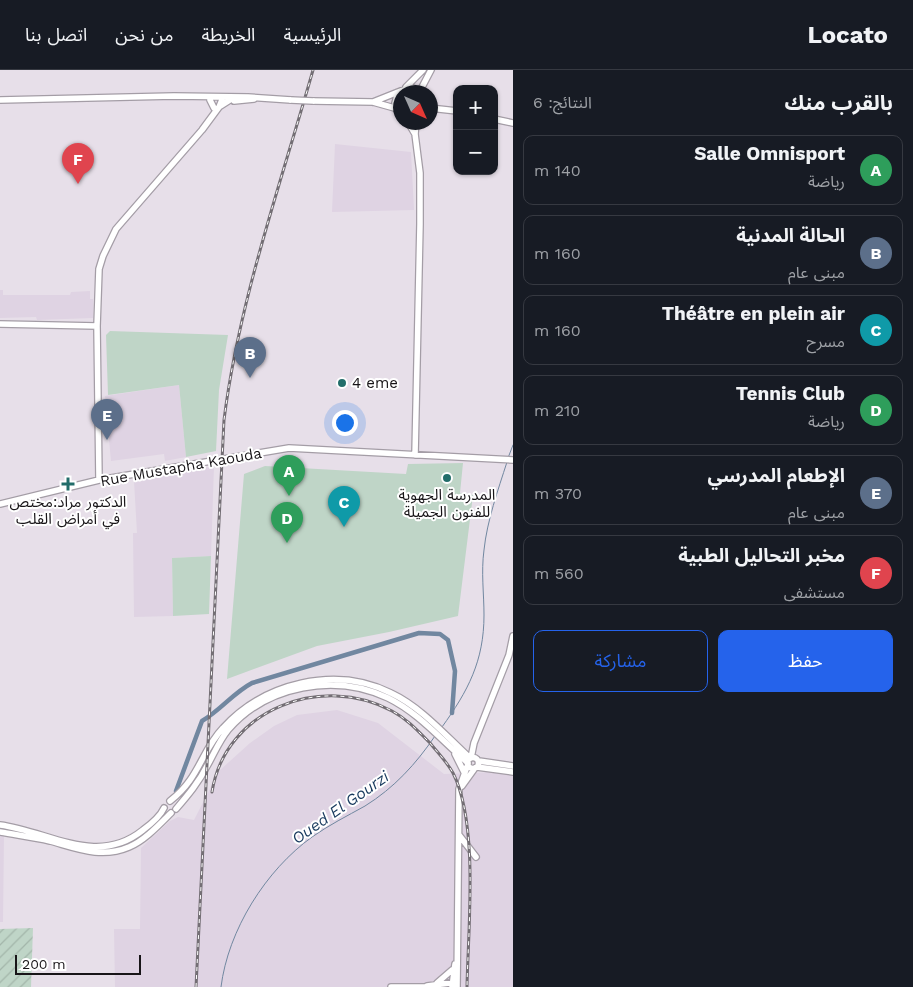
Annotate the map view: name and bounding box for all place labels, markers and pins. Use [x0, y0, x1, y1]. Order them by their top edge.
pin: F [62, 143, 94, 184]
pin: B [234, 337, 266, 378]
place label: 4 eme [352, 374, 398, 392]
marker: 4 eme [336, 377, 348, 389]
pin: E [91, 399, 123, 440]
pin: A [273, 455, 305, 496]
marker: المدرسة الجهوية للفنون الجميلة [441, 472, 453, 484]
marker: الدكتور مراد:مختص في أمراض القلب [61, 477, 75, 491]
pin: C [328, 486, 360, 527]
place label: المدرسة الجهوية للفنون الجميلة [399, 486, 495, 521]
place label: الدكتور مراد:مختص في أمراض القلب [10, 493, 126, 530]
pin: D [271, 502, 303, 543]

